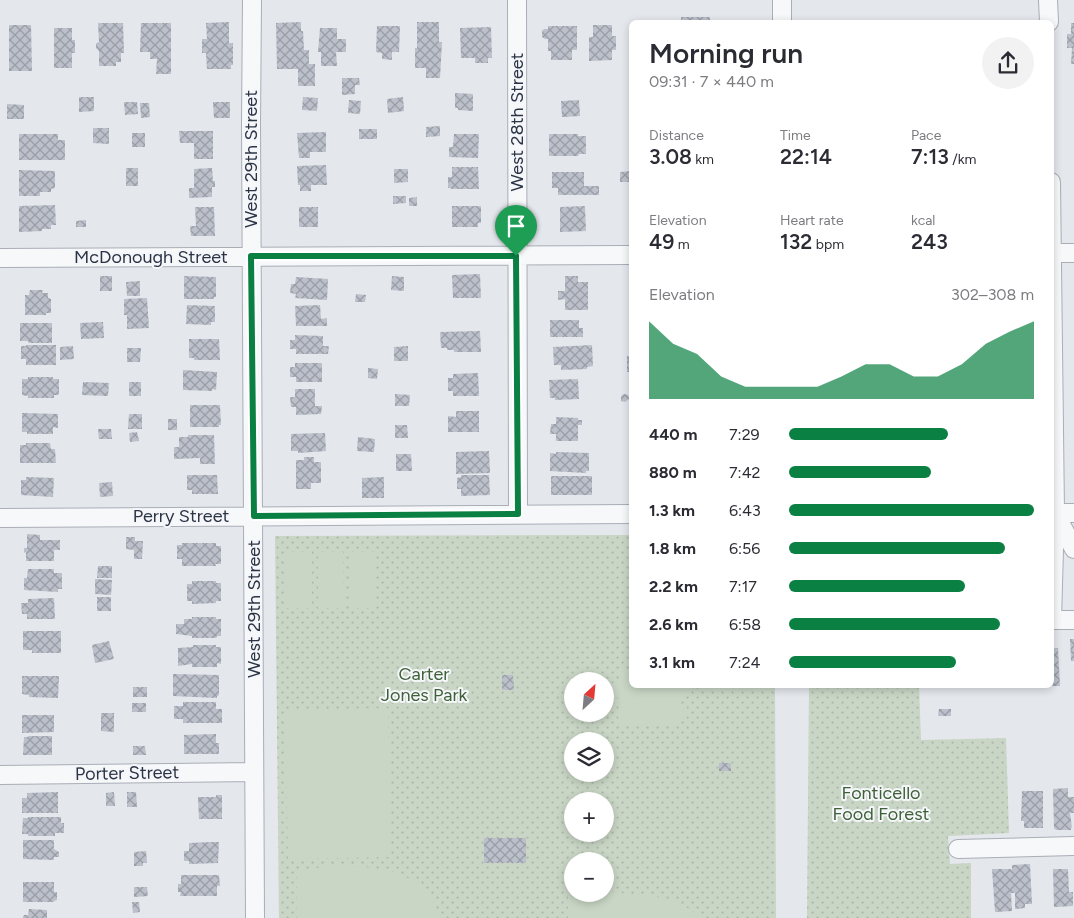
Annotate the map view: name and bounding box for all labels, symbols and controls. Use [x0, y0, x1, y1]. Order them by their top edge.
text: Morning run [649, 36, 803, 70]
button: share [982, 37, 1034, 89]
street label: West 28th Street [506, 52, 528, 191]
text: 09:31 · 7 × 440 m [649, 72, 774, 91]
street label: West 29th Street [240, 90, 262, 228]
text: Distance [649, 127, 704, 144]
text: Time [780, 127, 811, 144]
text: Pace [911, 127, 941, 144]
text: 3.08 [649, 144, 692, 169]
text: 22:14 [780, 144, 832, 169]
text: 7:13 [911, 144, 949, 169]
text: km [692, 151, 714, 168]
text: /km [949, 151, 976, 168]
pin [495, 205, 537, 256]
icon: arrive [502, 212, 530, 240]
text: Elevation [649, 212, 707, 229]
text: Heart rate [780, 212, 844, 229]
text: kcal [911, 212, 935, 229]
text: 49 [649, 229, 674, 254]
text: 132 [780, 229, 812, 254]
text: 243 [911, 229, 948, 254]
text: m [674, 236, 690, 253]
text: bpm [812, 236, 844, 253]
street label: McDonough Street [74, 246, 228, 268]
text: Elevation [649, 285, 715, 304]
text: 302–308 m [951, 285, 1034, 304]
text: 440 m [649, 425, 697, 444]
text: 7:29 [729, 425, 760, 444]
text: 880 m [649, 463, 697, 482]
text: 7:42 [729, 463, 761, 482]
text: 1.3 km [649, 501, 695, 520]
text: 6:43 [729, 501, 761, 520]
street label: Perry Street [133, 505, 229, 527]
text: 1.8 km [649, 539, 696, 558]
text: 6:56 [729, 539, 760, 558]
street label: West 29th Street [243, 540, 265, 678]
text: 2.2 km [649, 577, 698, 596]
text: 7:17 [729, 577, 757, 596]
text: 2.6 km [649, 615, 698, 634]
text: 6:58 [729, 615, 761, 634]
text: 3.1 km [649, 653, 695, 672]
text: 7:24 [729, 653, 761, 672]
park label: Carter Jones Park [381, 663, 468, 706]
north arrow [564, 672, 614, 722]
map controls [564, 672, 614, 902]
button: layers [564, 732, 614, 782]
street label: Porter Street [75, 761, 180, 785]
park label: Fonticello Food Forest [833, 782, 930, 825]
button: + [564, 792, 614, 842]
button: − [564, 852, 614, 902]

